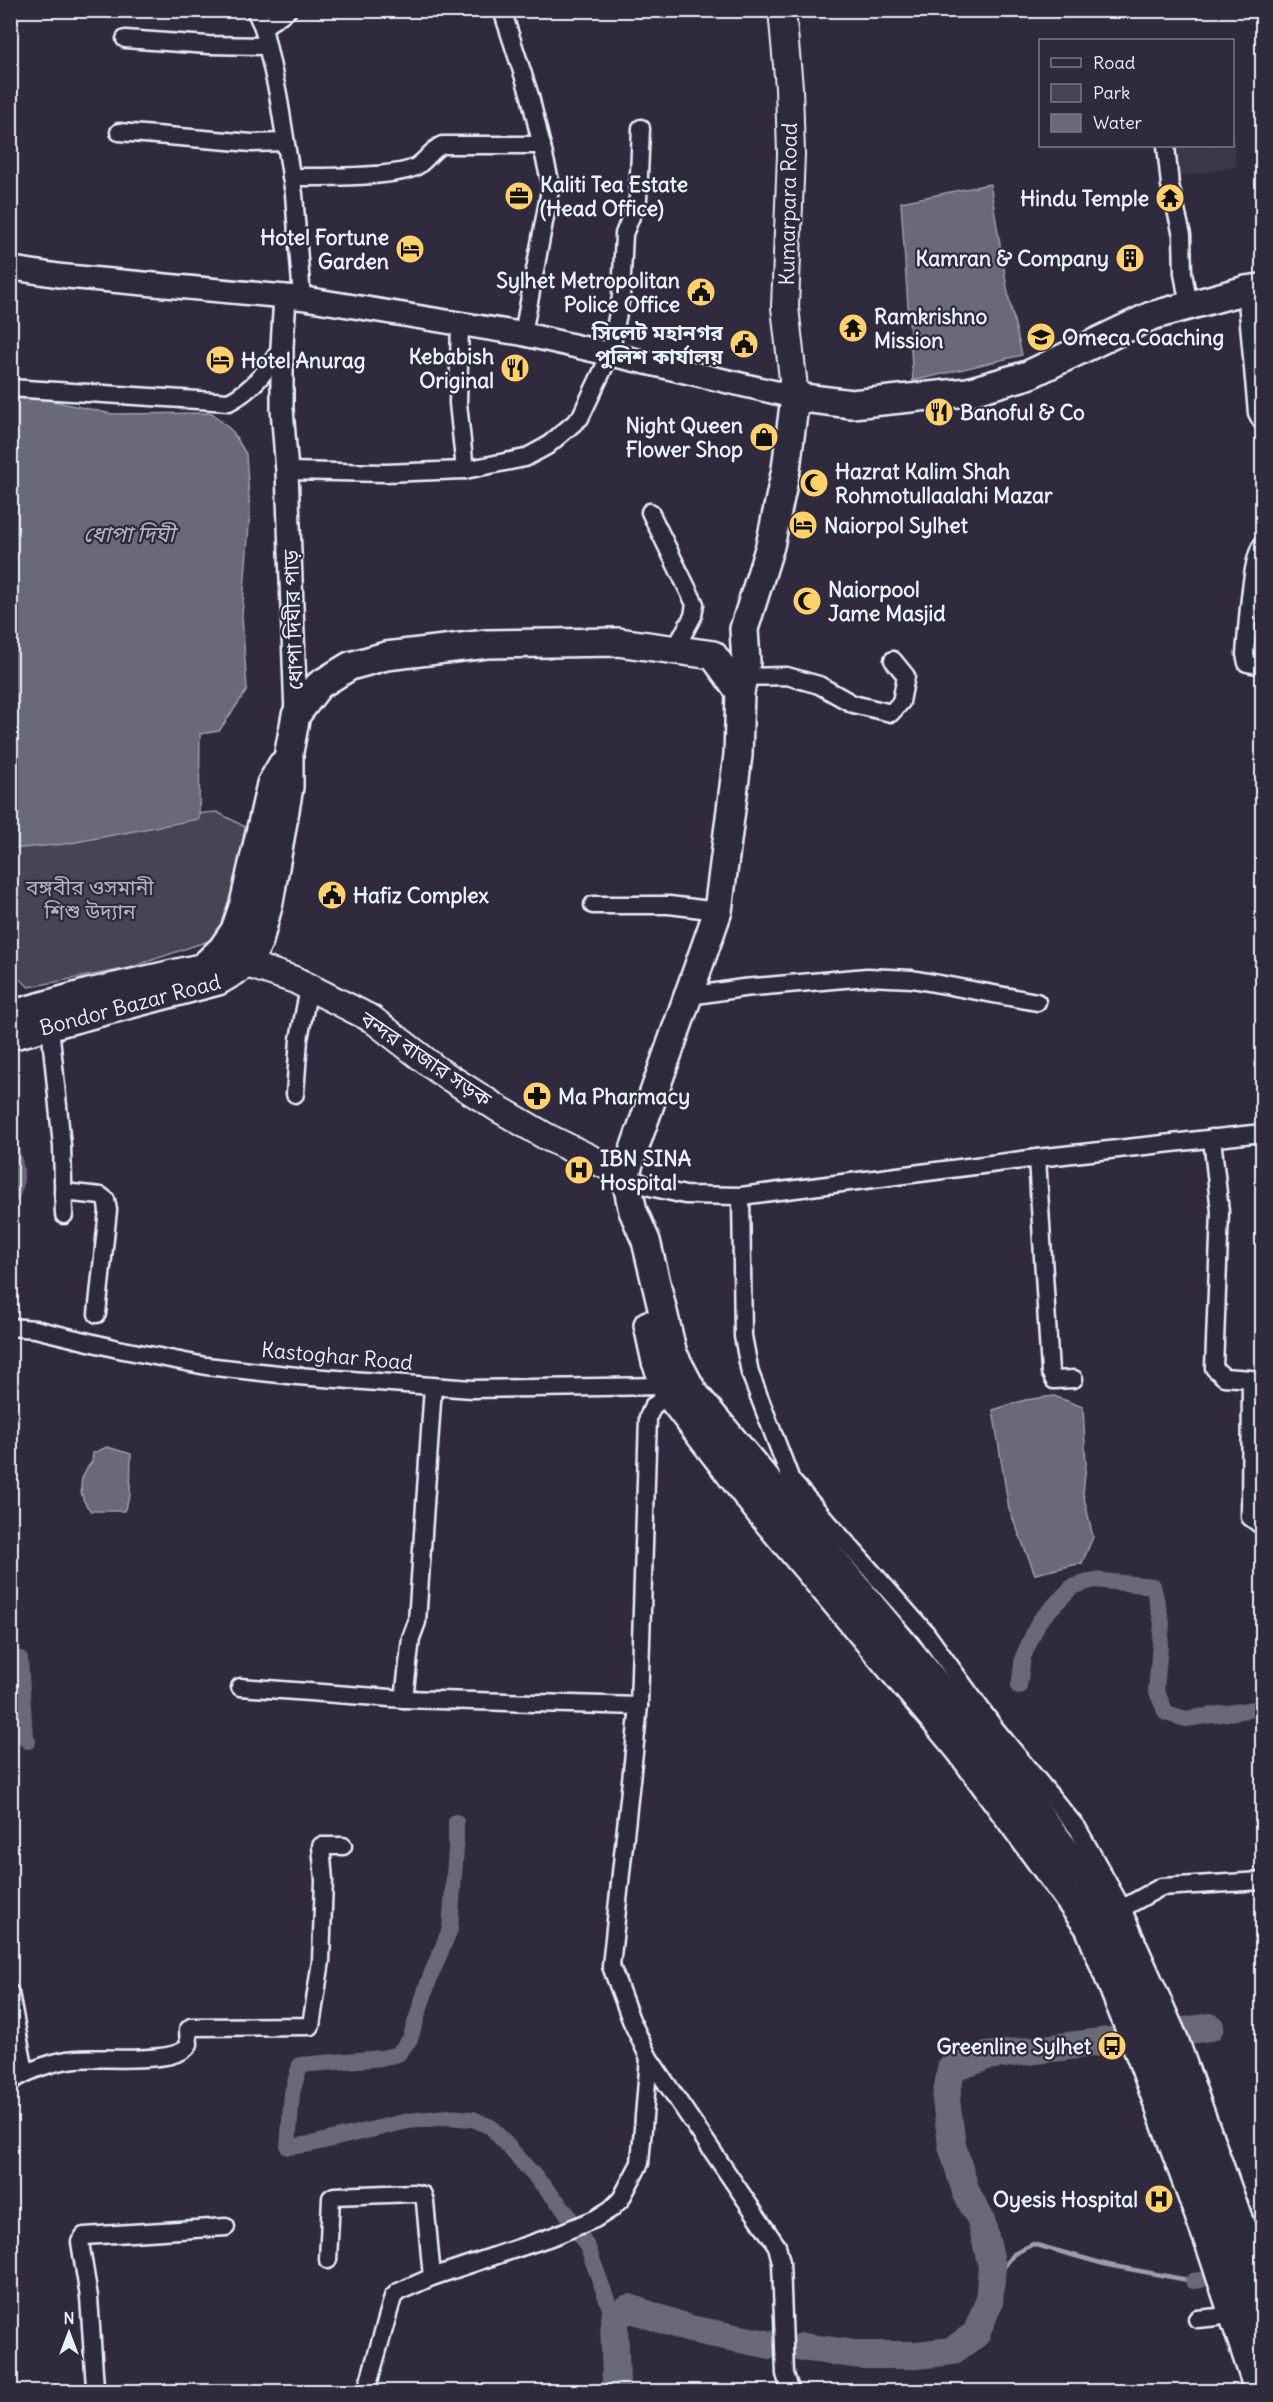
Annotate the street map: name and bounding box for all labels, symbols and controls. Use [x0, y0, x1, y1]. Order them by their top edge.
legend [1039, 39, 1234, 147]
text: Road [1093, 51, 1136, 74]
text: Park [1093, 81, 1130, 104]
text: Water [1093, 111, 1143, 134]
street label: Kumarpara Road [773, 123, 803, 285]
place label: Kaliti Tea Estate (Head Office) [540, 171, 688, 222]
office icon: Kaliti Tea Estate (Head Office) [503, 180, 535, 212]
temple icon: Hindu Temple [1154, 182, 1186, 214]
place label: Hindu Temple [1020, 185, 1149, 212]
place label: Hotel Fortune Garden [260, 224, 389, 275]
hotel icon: Hotel Fortune Garden [394, 233, 426, 265]
building icon: Kamran & Company [1114, 242, 1146, 274]
place label: Kamran & Company [915, 245, 1109, 272]
place label: Sylhet Metropolitan Police Office [496, 267, 680, 318]
public building icon: Sylhet Metropolitan Police Office [685, 276, 717, 308]
place label: Ramkrishno Mission [874, 303, 987, 354]
temple icon: Ramkrishno Mission [837, 312, 869, 344]
place label: সিলেট মহানগর পুলিশ কার্যালয় [591, 319, 724, 370]
school or university icon: Omeca Coaching [1025, 321, 1057, 353]
place label: Omeca Coaching [1062, 324, 1224, 351]
public building icon: সিলেট মহানগর পুলিশ কার্যালয় [728, 328, 760, 360]
place label: Kebabish Original [409, 343, 494, 394]
hotel icon: Hotel Anurag [204, 344, 236, 376]
place label: Hotel Anurag [241, 347, 365, 374]
restaurant icon: Kebabish Original [499, 352, 531, 384]
restaurant icon: Banoful & Co [923, 396, 955, 428]
place label: Banoful & Co [960, 399, 1085, 426]
place label: Night Queen Flower Shop [625, 412, 743, 463]
shop icon: Night Queen Flower Shop [748, 421, 780, 453]
place label: Hazrat Kalim Shah Rohmotullaalahi Mazar [835, 458, 1053, 509]
mosque icon: Hazrat Kalim Shah Rohmotullaalahi Mazar [798, 467, 830, 499]
hotel icon: Naiorpol Sylhet [787, 509, 819, 541]
place label: Naiorpol Sylhet [824, 512, 969, 539]
water label: ধোপা দিঘী [83, 520, 179, 548]
street label: ধোপা দিঘীর পাড় [277, 548, 309, 691]
place label: Naiorpool Jame Masjid [828, 576, 946, 627]
mosque icon: Naiorpool Jame Masjid [791, 585, 823, 617]
park label: বঙ্গবীর ওসমানী শিশু উদ্যান [25, 874, 154, 925]
public building icon: Hafiz Complex [316, 879, 348, 911]
place label: Hafiz Complex [353, 882, 489, 909]
street label: Bondor Bazar Road [36, 967, 223, 1041]
street label: বন্দর বাজার সড়ক [355, 1005, 498, 1113]
pharmacy icon: Ma Pharmacy [521, 1080, 553, 1112]
place label: Ma Pharmacy [558, 1083, 690, 1110]
place label: IBN SINA Hospital [600, 1145, 692, 1196]
hospital icon: IBN SINA Hospital [563, 1154, 595, 1186]
street label: Kastoghar Road [260, 1336, 414, 1376]
bus stop icon: Greenline Sylhet [1096, 2030, 1128, 2062]
place label: Greenline Sylhet [936, 2033, 1092, 2060]
hospital icon: Oyesis Hospital [1143, 2183, 1175, 2215]
place label: Oyesis Hospital [993, 2186, 1138, 2213]
north arrow [39, 2303, 99, 2363]
text: N [63, 2308, 75, 2328]

